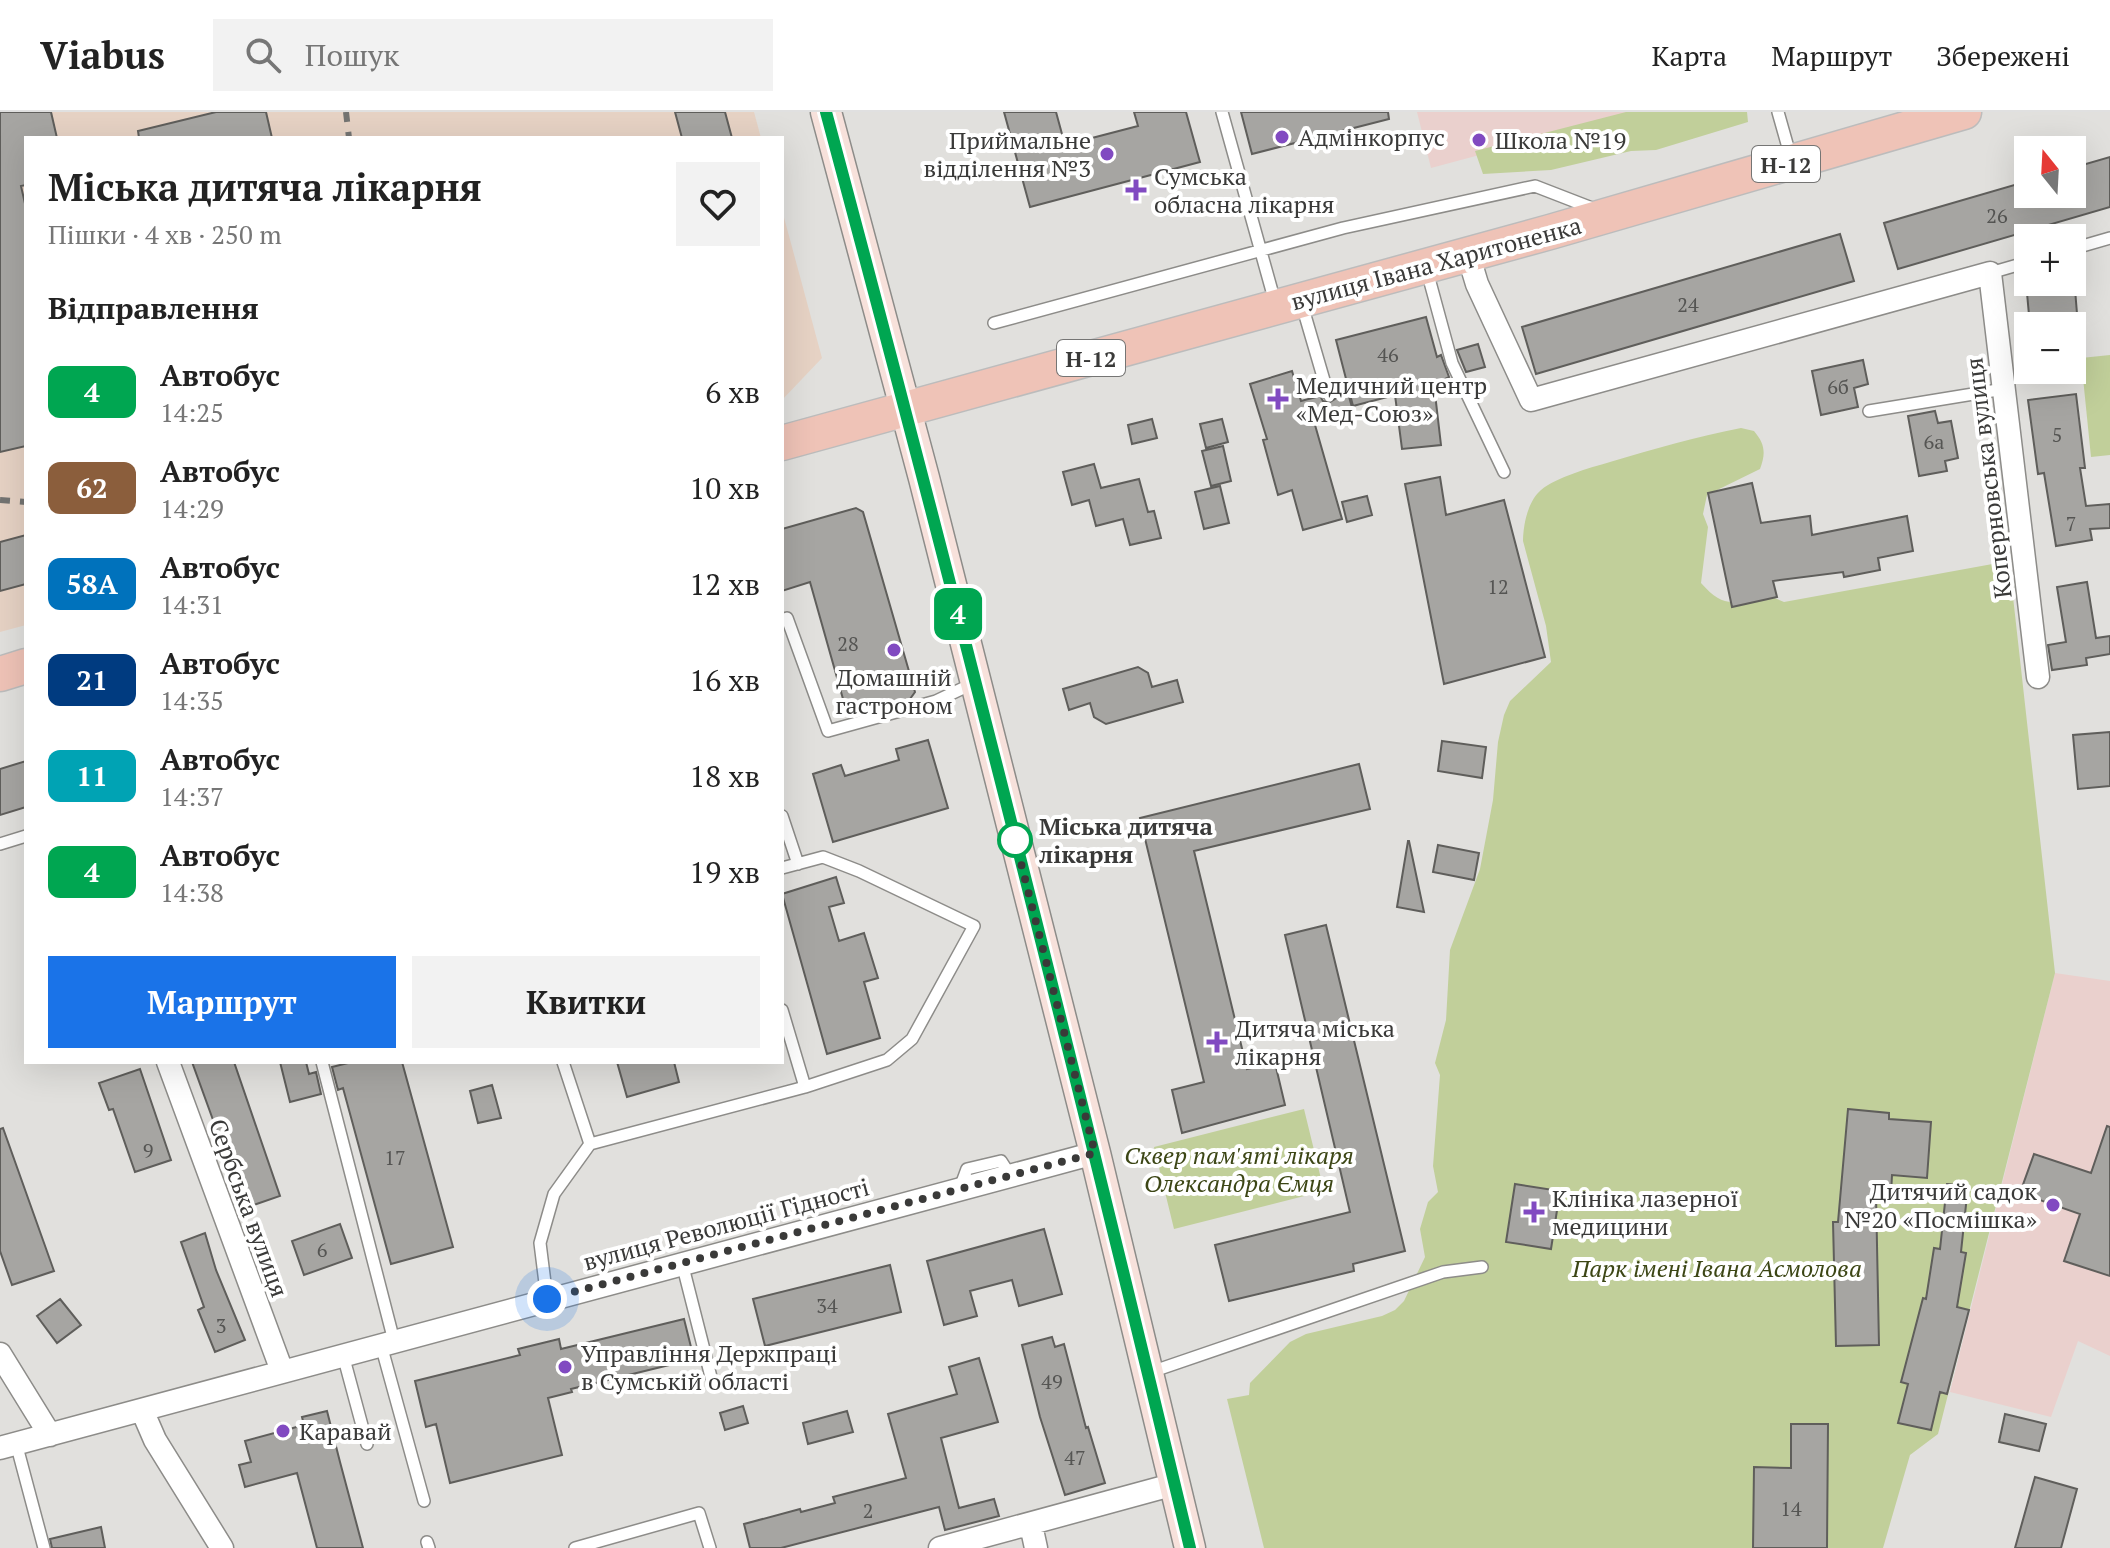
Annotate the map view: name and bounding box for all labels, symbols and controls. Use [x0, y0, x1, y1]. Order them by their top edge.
search box [213, 19, 773, 91]
text: Viabus [40, 30, 165, 80]
icon: search [241, 33, 285, 77]
text: Пошук [305, 35, 399, 75]
text: Карта [1651, 37, 1727, 74]
text: Маршрут [1771, 37, 1892, 74]
text: Збережені [1936, 37, 2070, 74]
place label: Адмінкорпус [1298, 121, 1445, 153]
place label: Приймальне відділення №3 [923, 124, 1091, 184]
place label: Школа №19 [1495, 124, 1626, 156]
marker: Адмінкорпус [1273, 128, 1291, 146]
marker: Школа №19 [1470, 131, 1488, 149]
north arrow [2014, 136, 2086, 208]
map controls [2014, 136, 2086, 384]
marker: Приймальне відділення №3 [1098, 145, 1116, 163]
road number: Н-12 [1752, 146, 1820, 182]
place label: Сумська обласна лікарня [1154, 160, 1335, 220]
text: Міська дитяча лікарня [48, 162, 482, 212]
button: heart [676, 162, 760, 246]
marker: Сумська обласна лікарня [1125, 179, 1147, 201]
house number: 26 [1986, 202, 2008, 229]
street label: вулиця Івана Харитоненка [1287, 209, 1585, 317]
text: Пішки · 4 хв · 250 m [48, 217, 282, 251]
button: + [2014, 224, 2086, 296]
text: Відправлення [48, 288, 259, 328]
house number: 24 [1677, 291, 1699, 318]
button: − [2014, 312, 2086, 384]
road number: Н-12 [1057, 340, 1125, 376]
house number: 46 [1377, 341, 1399, 368]
text: Автобус [160, 355, 280, 395]
street label: Коперновська вулиця [1957, 356, 2019, 600]
place label: Медичний центр «Мед-Союз» [1296, 369, 1487, 429]
text: 6 хв [705, 372, 760, 412]
text: 4 [84, 373, 100, 410]
house number: 6б [1827, 373, 1849, 400]
marker: Медичний центр «Мед-Союз» [1267, 388, 1289, 410]
text: 14:25 [160, 395, 224, 429]
house number: 5 [2052, 421, 2062, 448]
house number: 6а [1924, 428, 1944, 455]
text: Автобус [160, 451, 280, 491]
text: 10 хв [689, 468, 760, 508]
text: 62 [76, 469, 108, 506]
text: 14:29 [160, 491, 224, 525]
house number: 7 [2066, 510, 2076, 537]
text: Автобус [160, 547, 280, 587]
text: 12 хв [689, 564, 760, 604]
text: 58А [66, 565, 118, 602]
house number: 12 [1487, 573, 1509, 600]
text: 14:31 [160, 587, 224, 621]
line badge: 4 [932, 588, 984, 640]
text: 4 [950, 595, 966, 632]
house number: 28 [837, 630, 859, 657]
marker: Домашній гастроном [885, 641, 903, 659]
text: Автобус [160, 643, 280, 683]
text: 16 хв [689, 660, 760, 700]
text: 21 [76, 661, 108, 698]
place label: Домашній гастроном [835, 661, 953, 721]
text: 14:35 [160, 683, 224, 717]
text: Автобус [160, 739, 280, 779]
text: 18 хв [689, 756, 760, 796]
text: 11 [76, 757, 108, 794]
text: 14:37 [160, 779, 224, 813]
place label: Міська дитяча лікарня [1039, 810, 1213, 870]
marker: Міська дитяча лікарня [998, 823, 1032, 857]
text: Автобус [160, 835, 280, 875]
text: 19 хв [689, 852, 760, 892]
text: 4 [84, 853, 100, 890]
text: 14:38 [160, 875, 224, 909]
button: Маршрут [48, 956, 396, 1048]
button: Квитки [412, 956, 760, 1048]
place label: Дитяча міська лікарня [1235, 1012, 1395, 1072]
marker: Дитяча міська лікарня [1206, 1031, 1228, 1053]
street label: Сербська вулиця [202, 1115, 296, 1301]
house number: 9 [143, 1137, 153, 1164]
park label: Сквер пам'яті лікаря Олександра Ємця [1124, 1139, 1354, 1199]
house number: 17 [384, 1144, 406, 1171]
street label: вулиця Революції Гідності [579, 1170, 873, 1278]
place label: Дитячий садок №20 «Посмішка» [1844, 1175, 2037, 1235]
place label: Клініка лазерної медицини [1552, 1182, 1739, 1242]
marker: Дитячий садок №20 «Посмішка» [2044, 1196, 2062, 1214]
marker: Клініка лазерної медицини [1523, 1201, 1545, 1223]
house number: 6 [317, 1236, 328, 1263]
park label: Парк імені Івана Асмолова [1571, 1252, 1862, 1284]
your location [527, 1279, 567, 1319]
house number: 34 [816, 1292, 838, 1319]
house number: 3 [216, 1312, 226, 1339]
place label: Управління Держпраці в Сумській області [581, 1337, 838, 1397]
marker: Управління Держпраці в Сумській області [556, 1358, 574, 1376]
house number: 49 [1041, 1368, 1063, 1395]
place label: Каравай [299, 1415, 392, 1447]
marker: Каравай [274, 1422, 292, 1440]
house number: 47 [1064, 1444, 1086, 1471]
house number: 14 [1780, 1495, 1802, 1522]
house number: 2 [863, 1497, 873, 1524]

